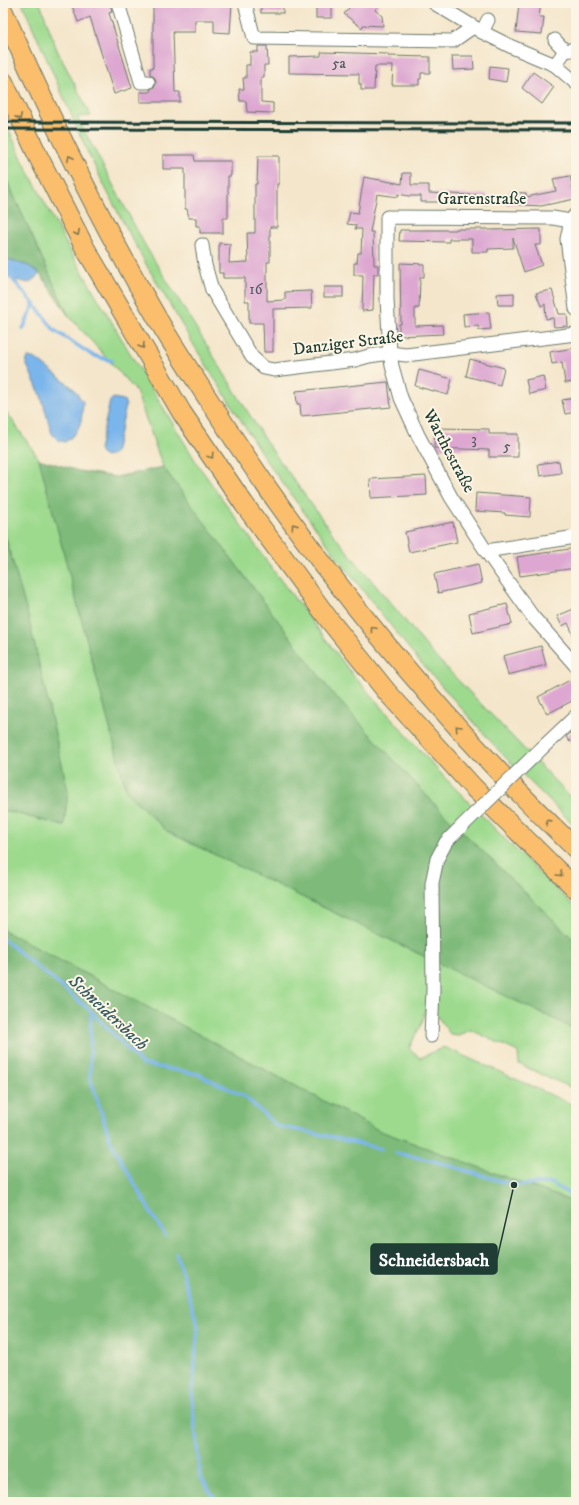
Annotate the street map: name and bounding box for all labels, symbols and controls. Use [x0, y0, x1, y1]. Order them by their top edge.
house number: 5a [332, 54, 347, 73]
one-way arrow [14, 112, 22, 120]
one-way arrow [67, 155, 75, 162]
street label: Gartenstraße [438, 188, 526, 210]
one-way arrow [72, 229, 80, 236]
house number: 16 [249, 280, 264, 299]
street label: Danziger Straße [292, 325, 404, 361]
one-way arrow [137, 342, 144, 349]
street label: Warthestraße [417, 405, 480, 497]
house number: 3 [471, 430, 477, 449]
house number: 5 [503, 437, 511, 456]
one-way arrow [206, 452, 214, 459]
one-way arrow [292, 524, 299, 531]
one-way arrow [371, 627, 378, 634]
one-way arrow [455, 725, 462, 733]
one-way arrow [545, 819, 553, 827]
one-way arrow [555, 869, 563, 877]
water label: Schneidersbach [63, 970, 152, 1055]
callout: Schneidersbach [371, 1244, 497, 1274]
text: Schneidersbach [379, 1250, 490, 1272]

